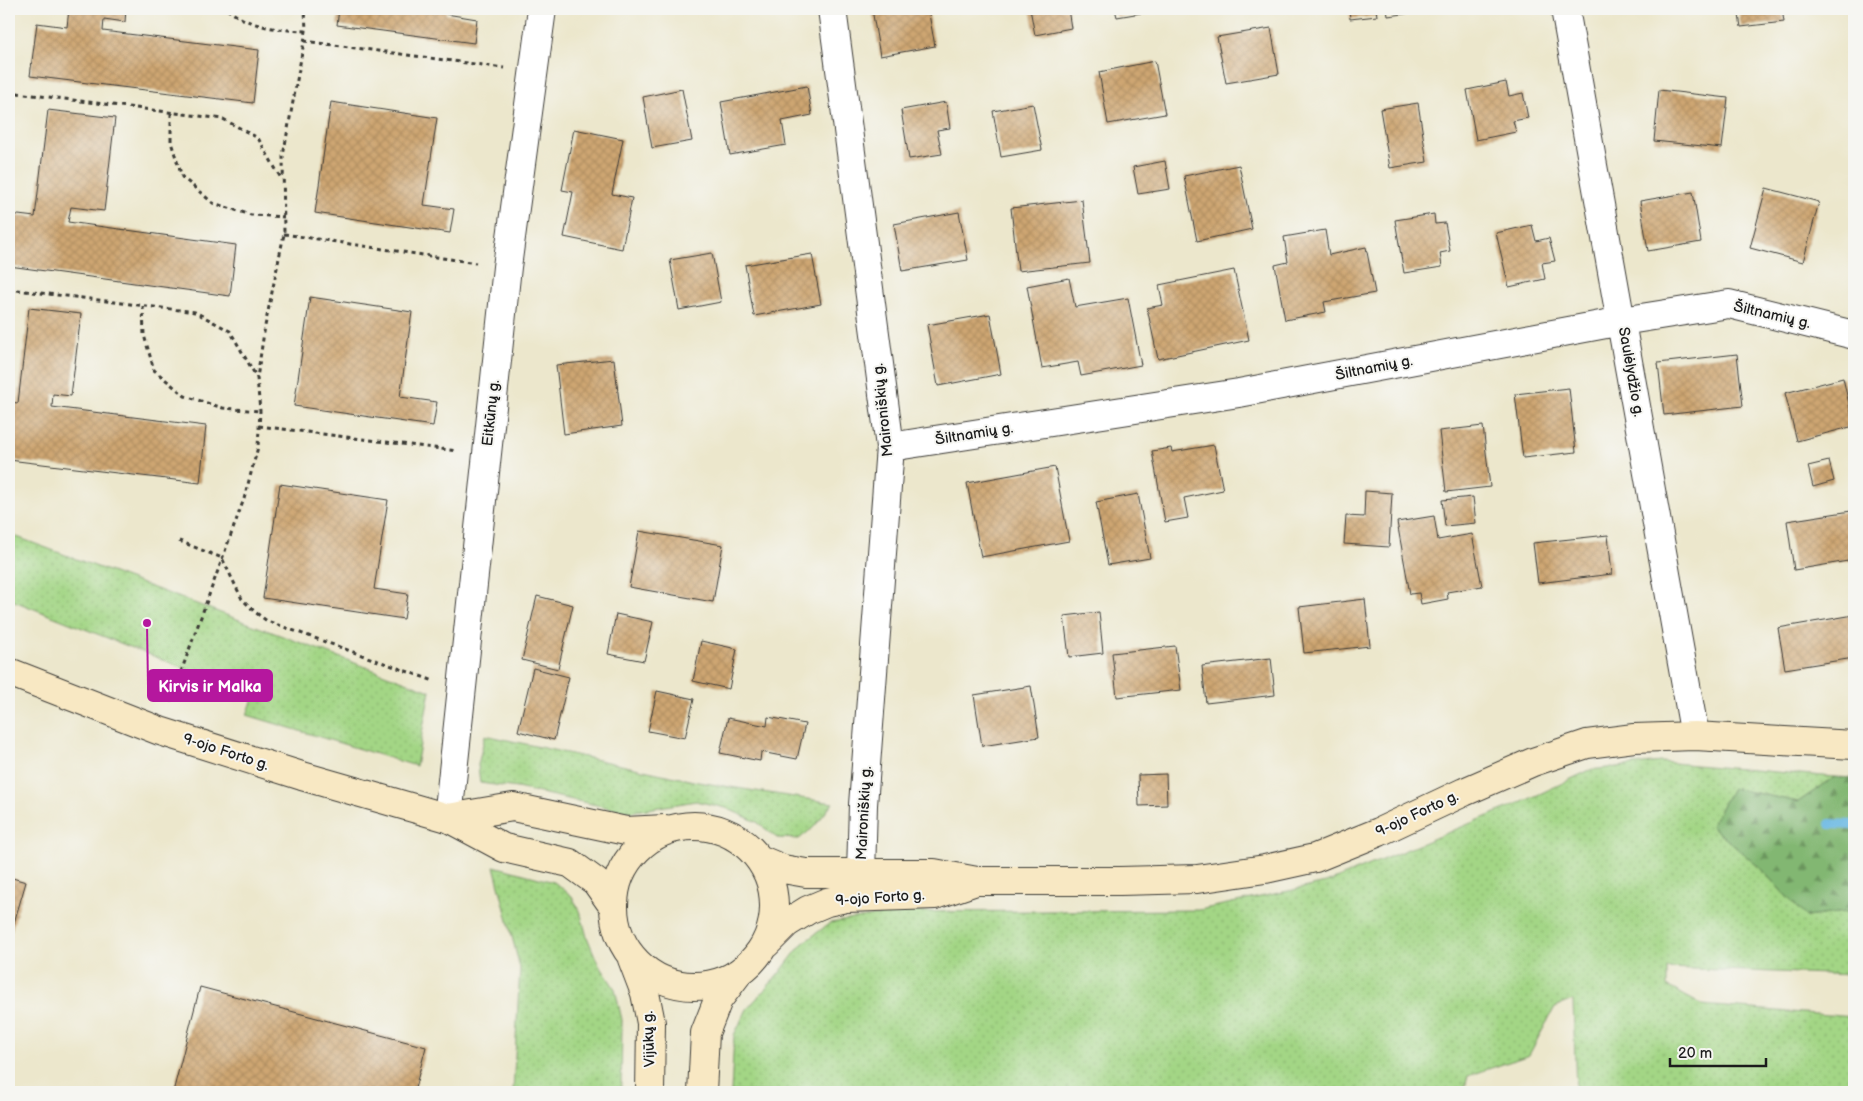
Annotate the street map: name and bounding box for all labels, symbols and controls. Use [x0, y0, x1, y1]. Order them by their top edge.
street label: Šiltnamių g. [1732, 297, 1813, 333]
street label: Saulėlydžio g. [1614, 326, 1648, 418]
street label: Šiltnamių g. [1334, 351, 1415, 385]
street label: Maironiškių g. [869, 362, 897, 458]
street label: Eitkūnų g. [478, 379, 504, 447]
street label: Šiltnamių g. [934, 418, 1014, 450]
callout: Kirvis ir Malka [148, 670, 272, 701]
text: Kirvis ir Malka [158, 678, 262, 697]
street label: 9-ojo Forto g. [181, 729, 272, 775]
street label: Maironiškių g. [852, 765, 876, 860]
street label: 9-ojo Forto g. [1372, 786, 1462, 842]
street label: 9-ojo Forto g. [835, 885, 925, 911]
street label: Vijūkų g. [639, 1010, 659, 1068]
scale bar [1670, 1036, 1767, 1068]
text: 20 m [1678, 1044, 1712, 1063]

